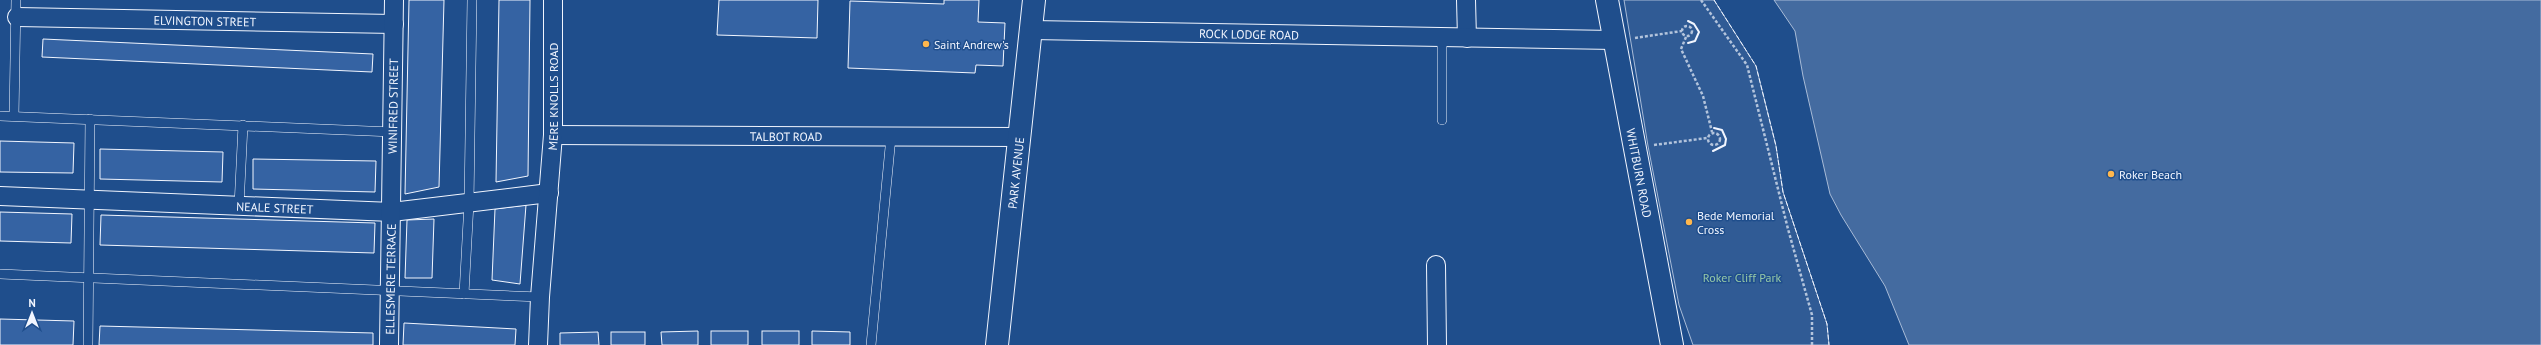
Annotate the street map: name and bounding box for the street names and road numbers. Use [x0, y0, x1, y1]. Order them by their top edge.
street label: ELVINGTON STREET [154, 12, 257, 29]
street label: ROCK LODGE ROAD [1199, 25, 1299, 42]
street label: MERE KNOLLS ROAD [544, 43, 561, 151]
street label: WINIFRED STREET [384, 58, 401, 154]
street label: WHITBURN ROAD [1624, 127, 1655, 219]
street label: TALBOT ROAD [750, 128, 822, 144]
street label: PARK AVENUE [1004, 136, 1027, 210]
street label: NEALE STREET [236, 198, 314, 216]
street label: ELLESMERE TERRACE [382, 223, 398, 335]

